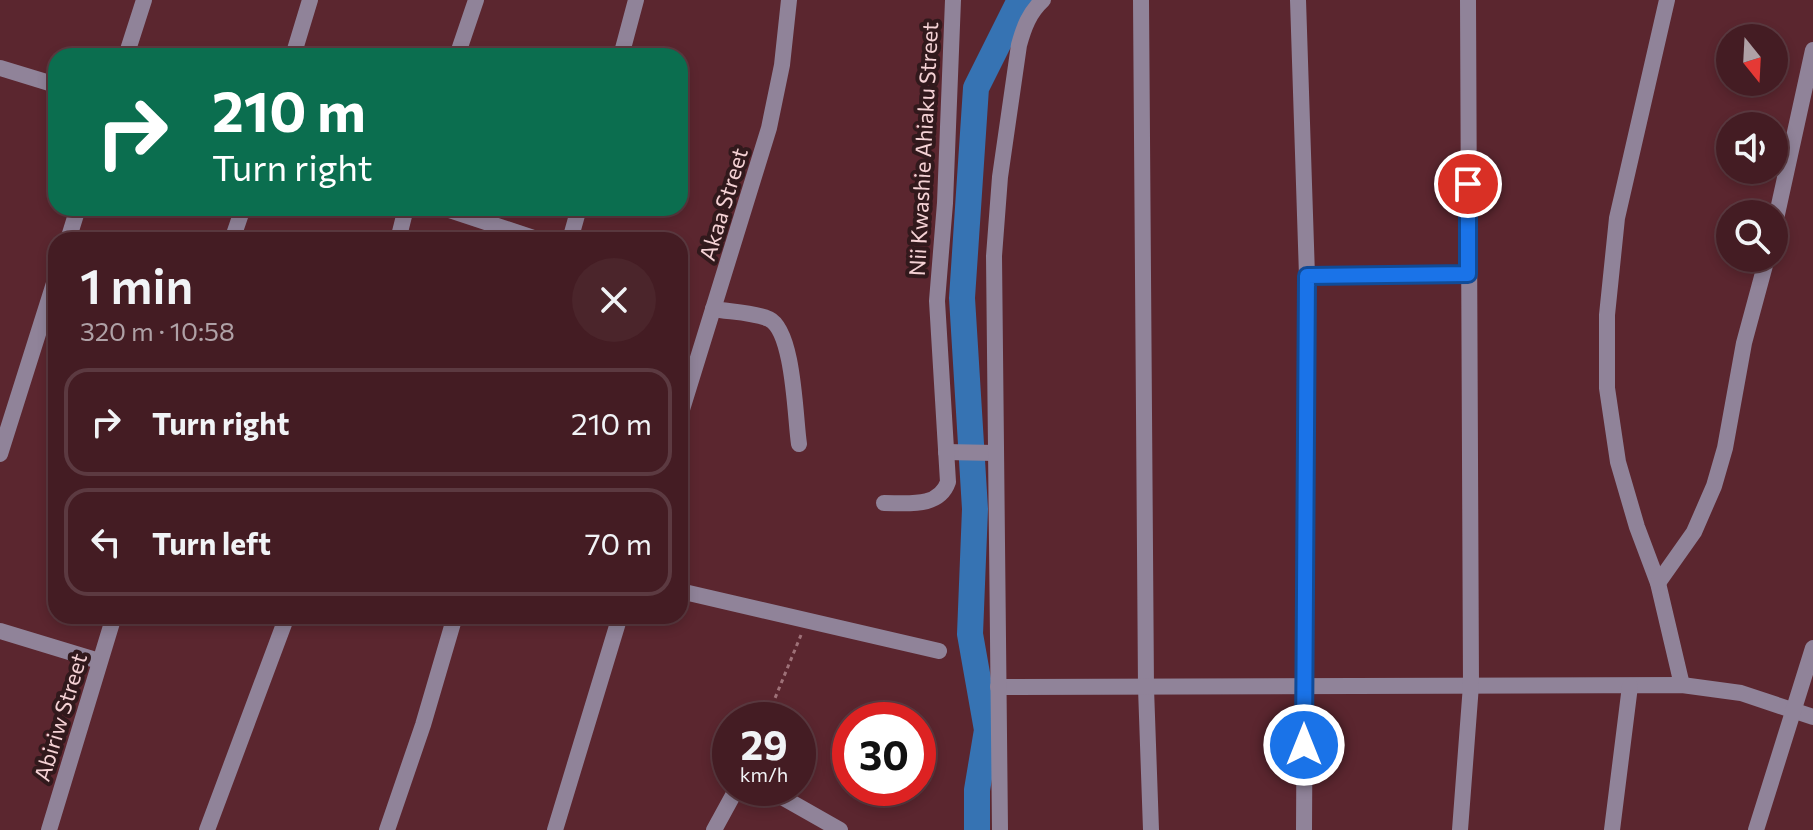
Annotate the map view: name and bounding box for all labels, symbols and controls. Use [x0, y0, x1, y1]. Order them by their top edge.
street label: Nii Kwashie Ahiaku Street [903, 21, 943, 277]
north arrow [1716, 24, 1788, 96]
map controls [1716, 24, 1788, 272]
text: 210 m [212, 75, 366, 144]
icon: right [80, 80, 184, 184]
button: sound [1716, 112, 1788, 184]
text: Turn right [212, 144, 373, 188]
street label: Akaa Street [693, 144, 753, 264]
pin [1434, 150, 1502, 218]
icon: arrive [1446, 162, 1490, 206]
button: search [1716, 200, 1788, 272]
text: 1 min [80, 255, 193, 314]
button: close [572, 258, 656, 342]
text: 320 m · 10:58 [80, 315, 235, 346]
icon: right [84, 400, 128, 444]
text: Turn right [152, 404, 289, 441]
text: 210 m [571, 404, 652, 441]
icon: left [84, 520, 128, 564]
text: Turn left [152, 524, 271, 561]
text: 70 m [585, 524, 652, 561]
street label: Abiriw Street [28, 650, 92, 784]
speed limit sign: 30 [832, 702, 936, 806]
position arrow [1262, 703, 1346, 787]
text: 29 [740, 719, 788, 768]
text: km/h [740, 762, 788, 786]

